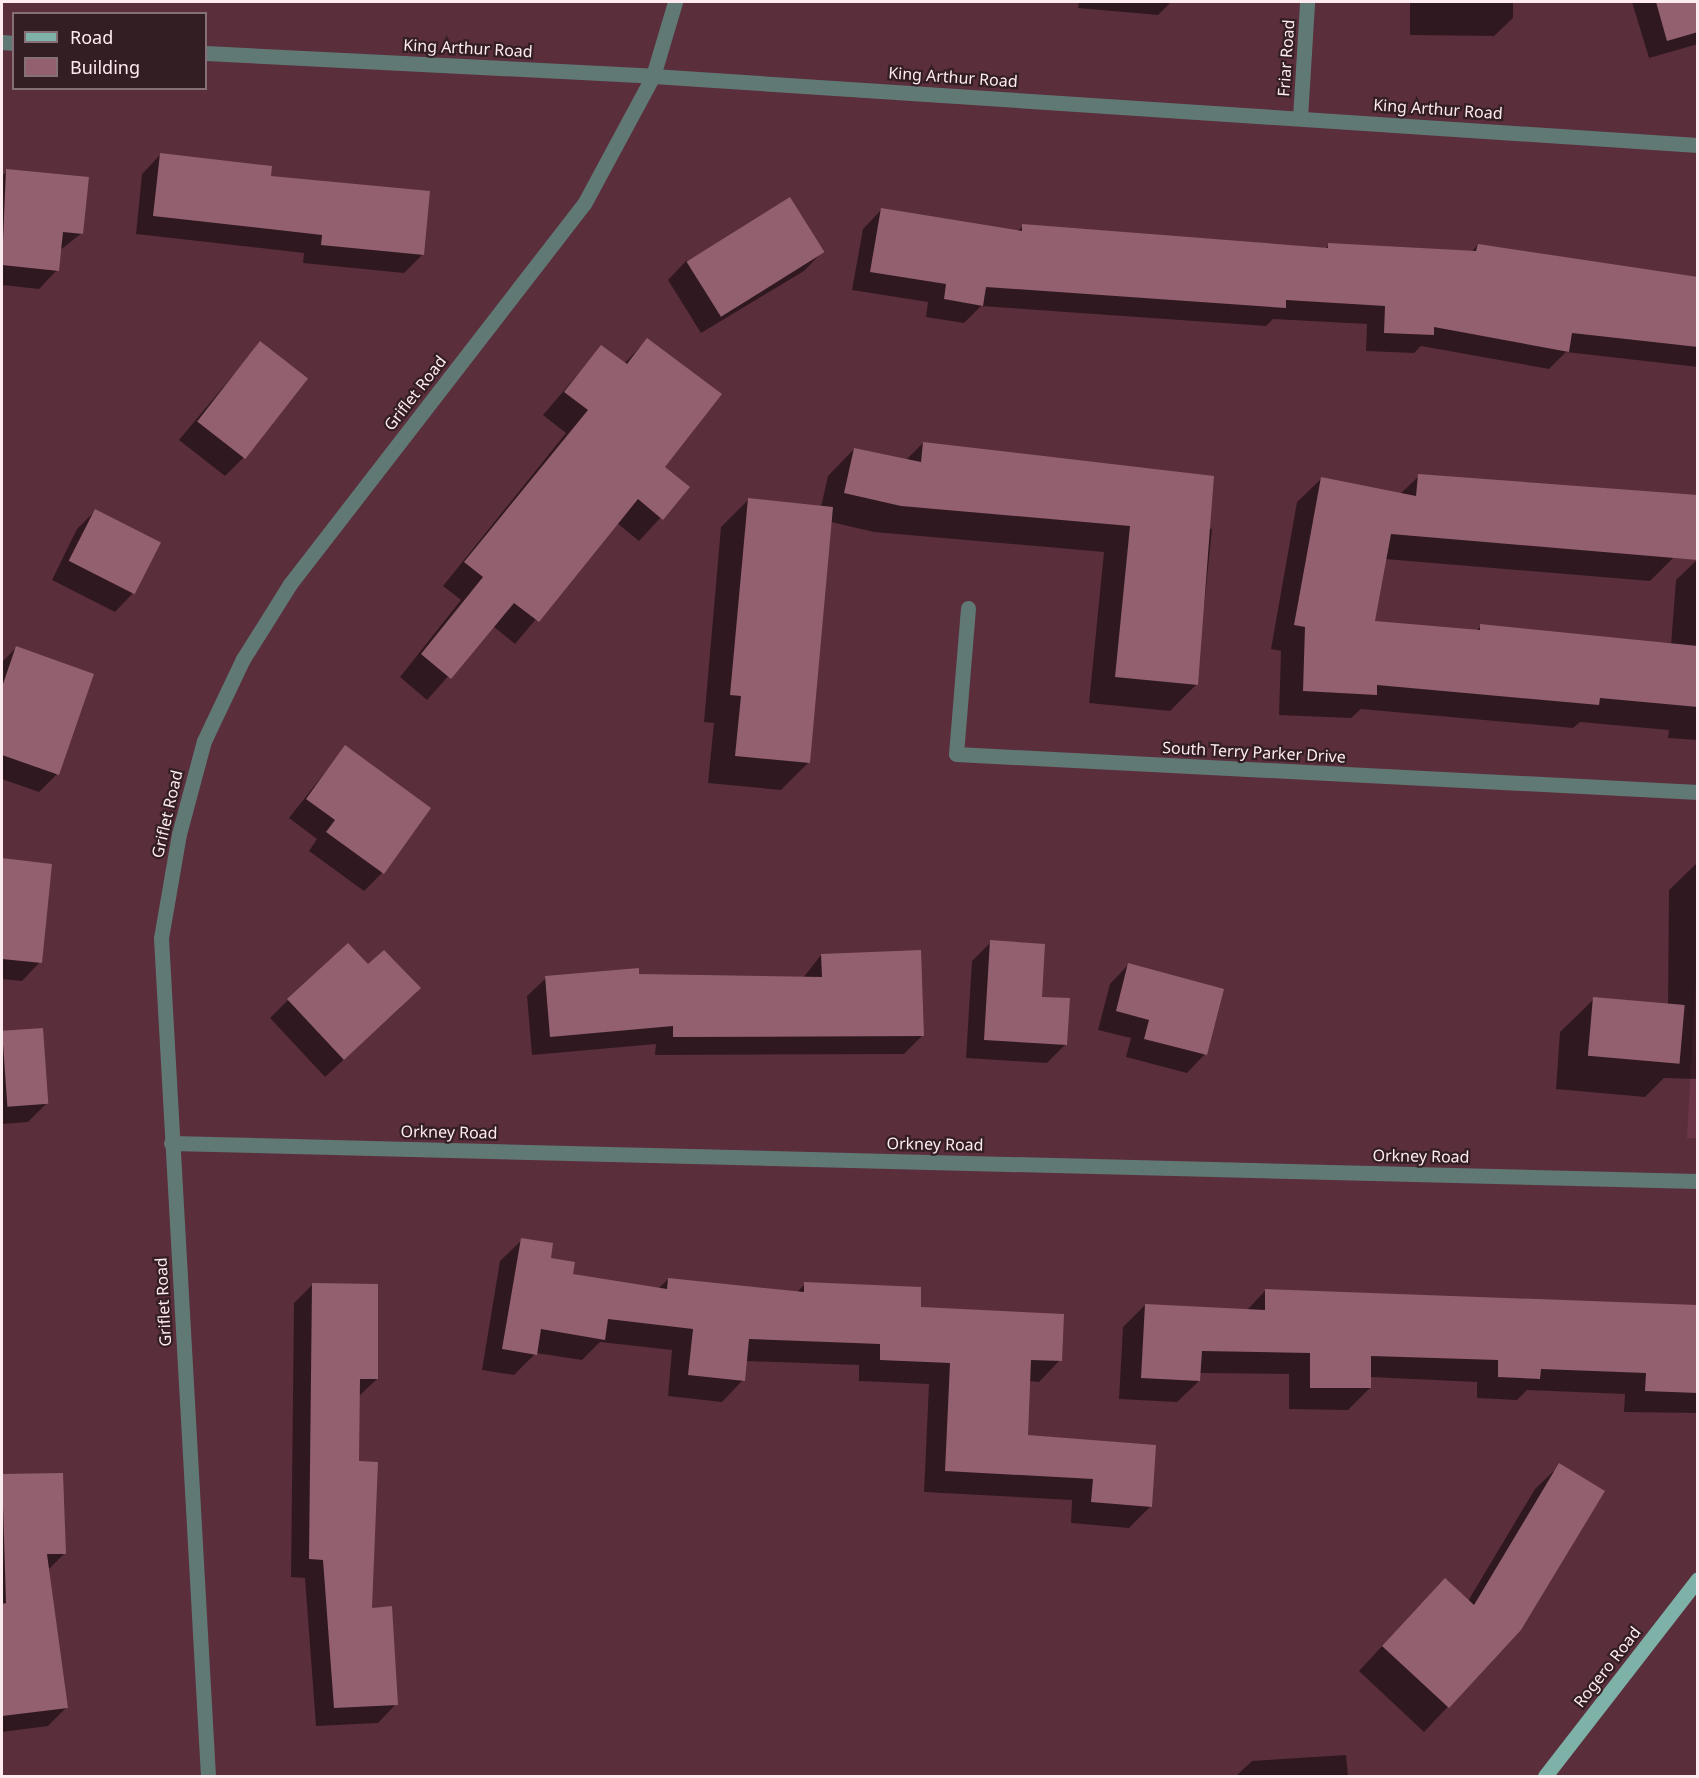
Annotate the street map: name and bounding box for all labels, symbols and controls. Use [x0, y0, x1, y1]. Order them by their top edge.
legend [12, 12, 207, 90]
street label: Friar Road [1274, 19, 1298, 97]
text: Road [70, 25, 113, 49]
street label: King Arthur Road [403, 35, 533, 61]
text: Building [70, 55, 140, 79]
street label: King Arthur Road [888, 63, 1018, 91]
street label: King Arthur Road [1373, 95, 1503, 123]
street label: Griflet Road [380, 352, 450, 434]
street label: South Terry Parker Drive [1162, 738, 1346, 766]
street label: Griflet Road [148, 768, 186, 860]
street label: Orkney Road [400, 1122, 498, 1142]
street label: Orkney Road [886, 1134, 984, 1154]
street label: Orkney Road [1372, 1146, 1470, 1166]
street label: Griflet Road [151, 1257, 175, 1347]
street label: Rogero Road [1570, 1623, 1644, 1711]

